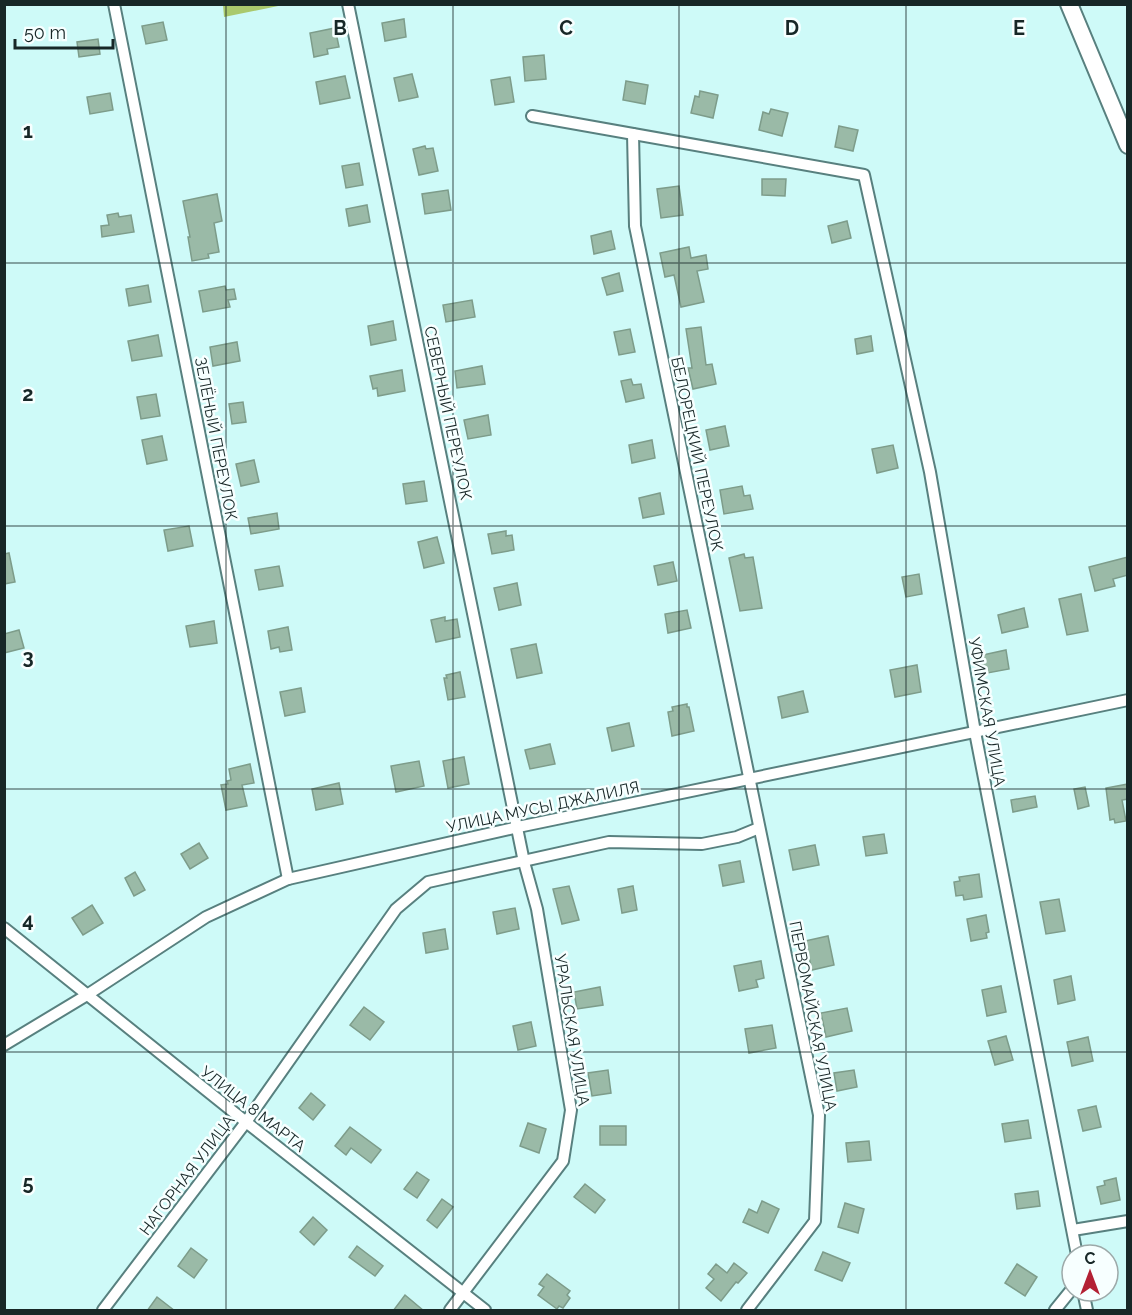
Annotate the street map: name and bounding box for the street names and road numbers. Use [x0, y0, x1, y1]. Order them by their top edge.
street label: СЕВЕРНЫЙ ПЕРЕУЛОК [420, 324, 476, 502]
street label: БЕЛОРЕЦКИЙ ПЕРЕУЛОК [667, 355, 727, 553]
street label: ЗЕЛЁНЫЙ ПЕРЕУЛОК [191, 356, 242, 522]
street label: УФИМСКАЯ УЛИЦА [964, 636, 1010, 788]
street label: УЛИЦА МУСЫ ДЖАЛИЛЯ [445, 777, 641, 837]
street label: ПЕРВОМАЙСКАЯ УЛИЦА [785, 919, 841, 1113]
street label: УРАЛЬСКАЯ УЛИЦА [551, 953, 593, 1108]
street label: УЛИЦА 8 МАРТА [197, 1062, 309, 1156]
street label: НАГОРНАЯ УЛИЦА [135, 1111, 239, 1239]

